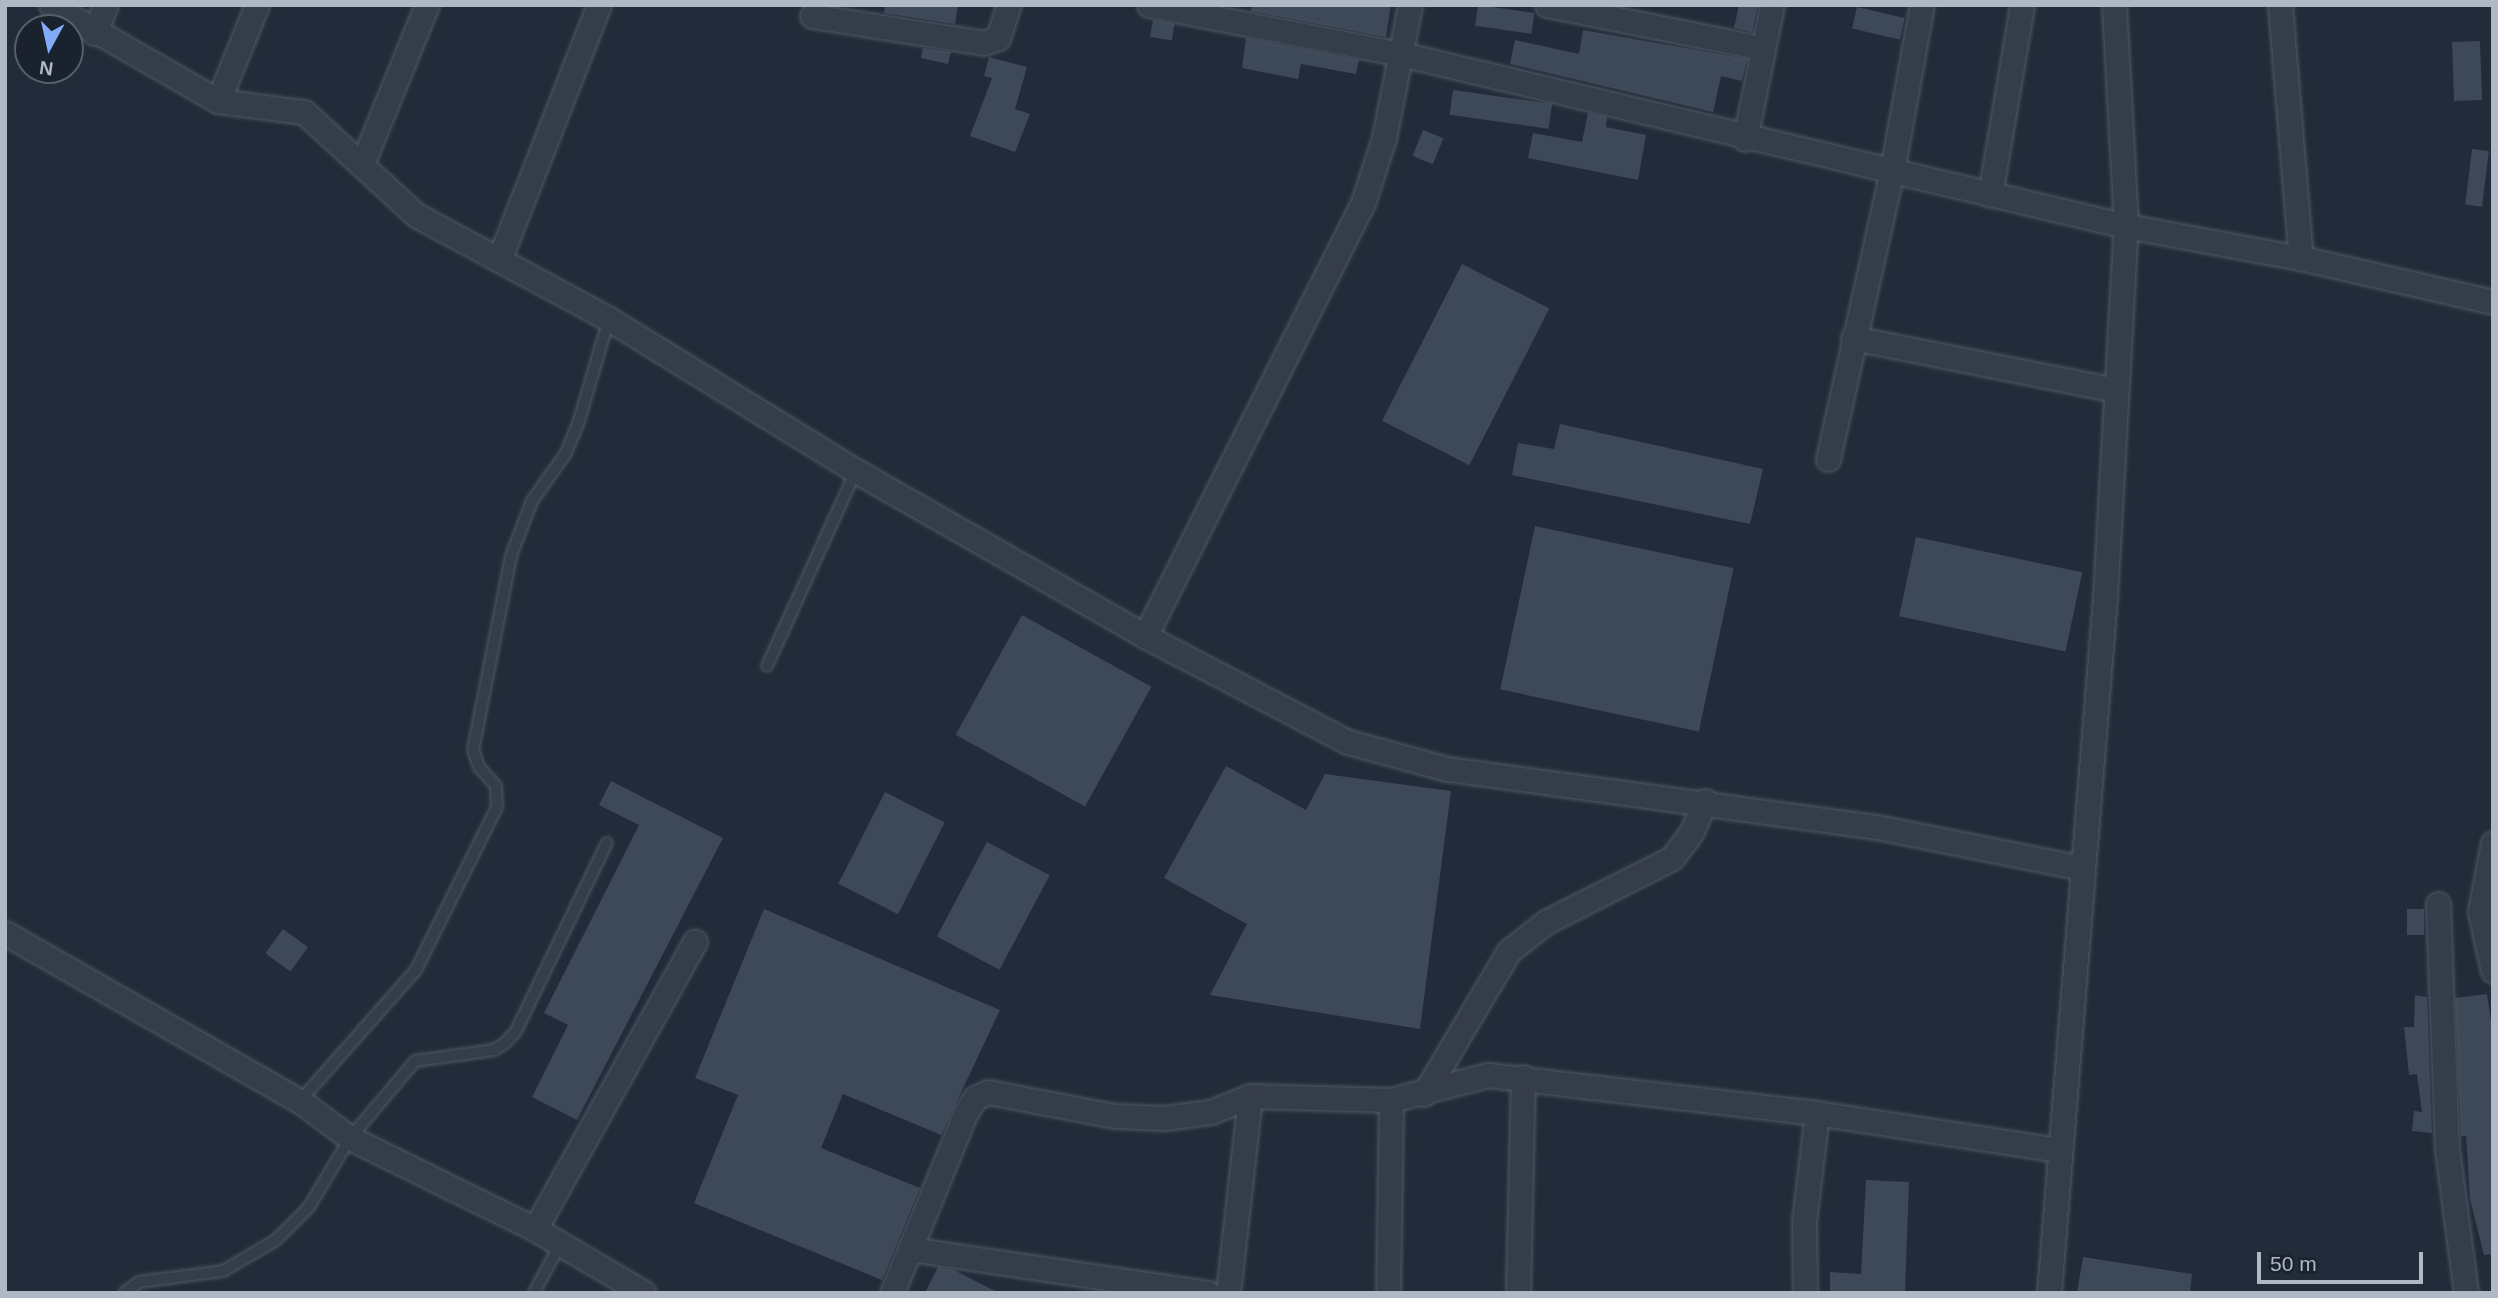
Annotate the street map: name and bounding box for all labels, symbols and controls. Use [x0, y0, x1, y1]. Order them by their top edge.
north arrow [14, 14, 84, 84]
text: N [38, 57, 55, 80]
scale bar [2260, 1238, 2426, 1282]
text: 50 m [2270, 1252, 2317, 1275]

